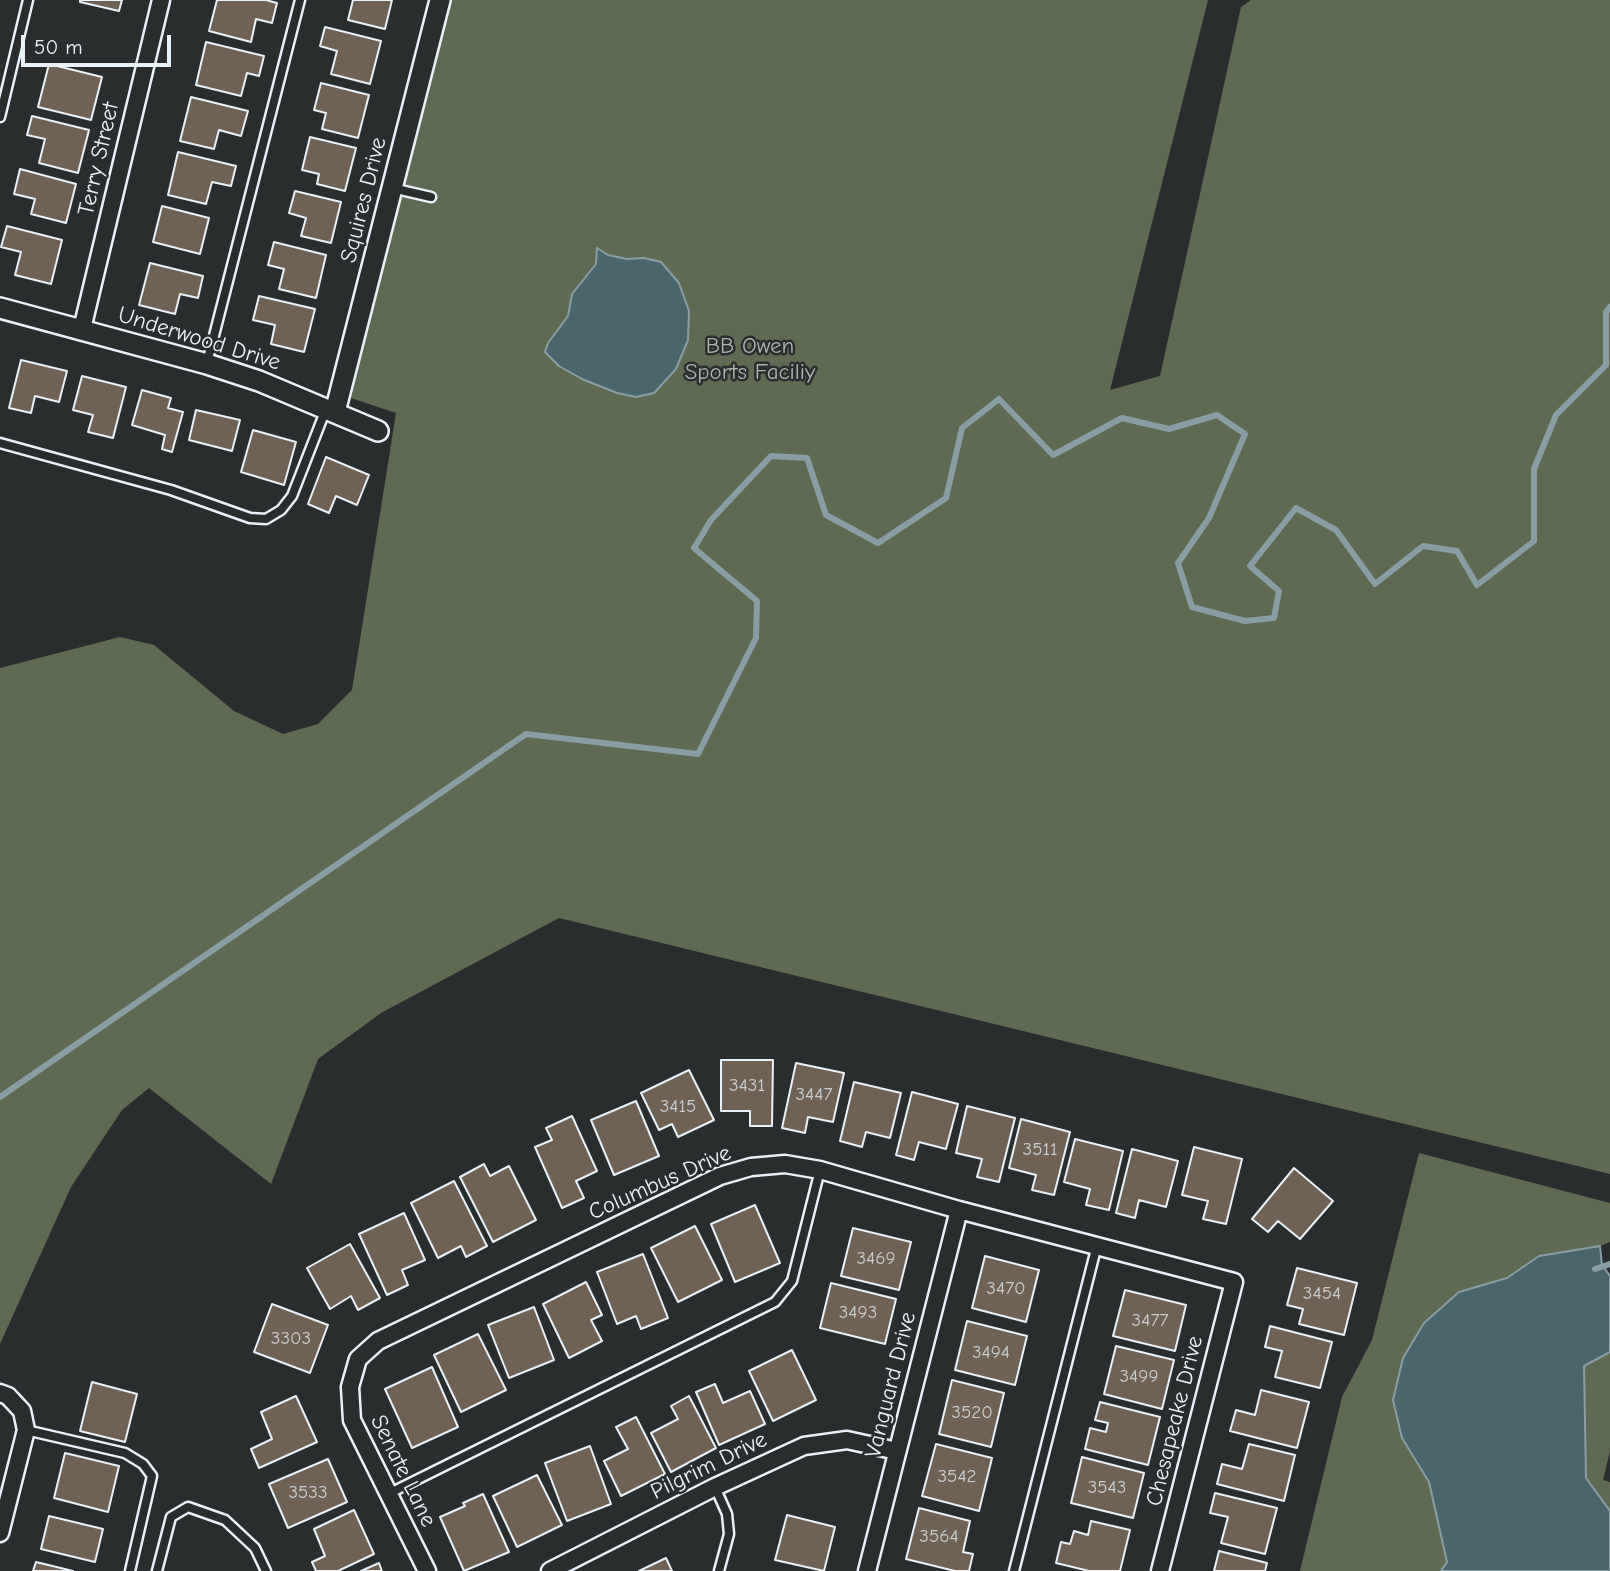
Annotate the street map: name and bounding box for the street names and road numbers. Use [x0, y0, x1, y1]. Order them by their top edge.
street label: Terry Street [73, 100, 125, 218]
street label: Squires Drive [335, 134, 393, 266]
street label: Underwood Drive [114, 301, 284, 377]
street label: Columbus Drive [585, 1139, 735, 1227]
street label: Vanguard Drive [860, 1309, 922, 1461]
street label: Chesapeake Drive [1141, 1333, 1209, 1509]
street label: Senate Lane [364, 1411, 442, 1531]
street label: Pilgrim Drive [646, 1426, 772, 1506]

